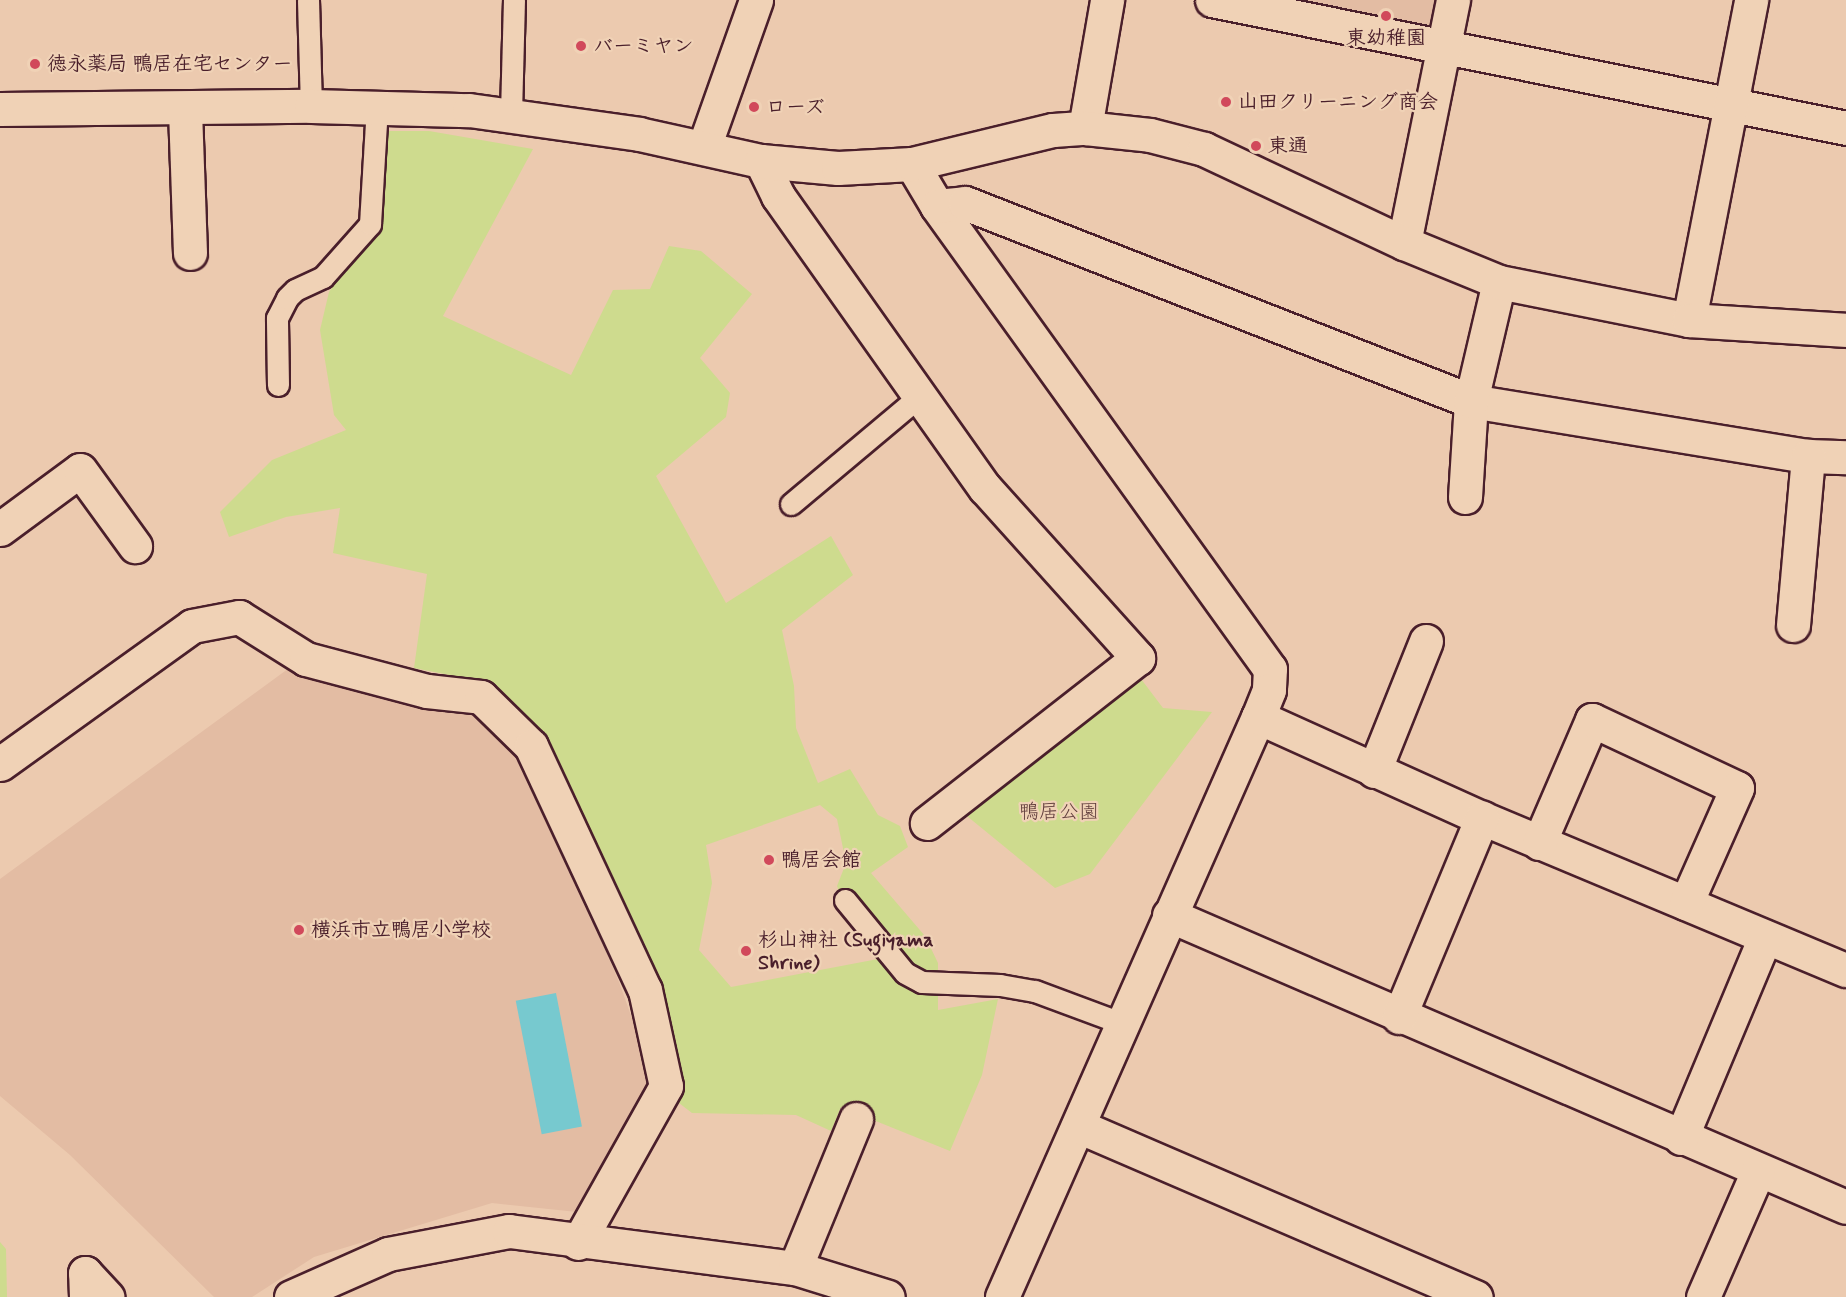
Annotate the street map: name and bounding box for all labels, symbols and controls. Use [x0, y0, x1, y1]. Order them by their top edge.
marker: 東幼稚園 [1379, 9, 1393, 23]
place label: 東幼稚園 [1346, 26, 1426, 50]
place label: バーミヤン [593, 34, 693, 58]
marker: バーミヤン [574, 39, 588, 53]
place label: 徳永薬局 鴨居在宅センター [47, 52, 292, 76]
marker: 徳永薬局 鴨居在宅センター [28, 57, 42, 71]
place label: 山田クリーニング商会 [1238, 90, 1438, 114]
place label: ローズ [766, 95, 826, 119]
marker: 山田クリーニング商会 [1219, 95, 1233, 109]
marker: ローズ [747, 100, 761, 114]
place label: 東通 [1268, 134, 1308, 158]
marker: 東通 [1249, 139, 1263, 153]
park label: 鴨居公園 [1019, 800, 1099, 824]
place label: 鴨居会館 [781, 848, 861, 872]
marker: 鴨居会館 [762, 853, 776, 867]
place label: 横浜市立鴨居小学校 [311, 918, 491, 942]
marker: 横浜市立鴨居小学校 [292, 923, 306, 937]
place label: 杉山神社 (Sugiyama Shrine) [758, 928, 934, 975]
marker: 杉山神社 (Sugiyama Shrine) [739, 944, 753, 958]

